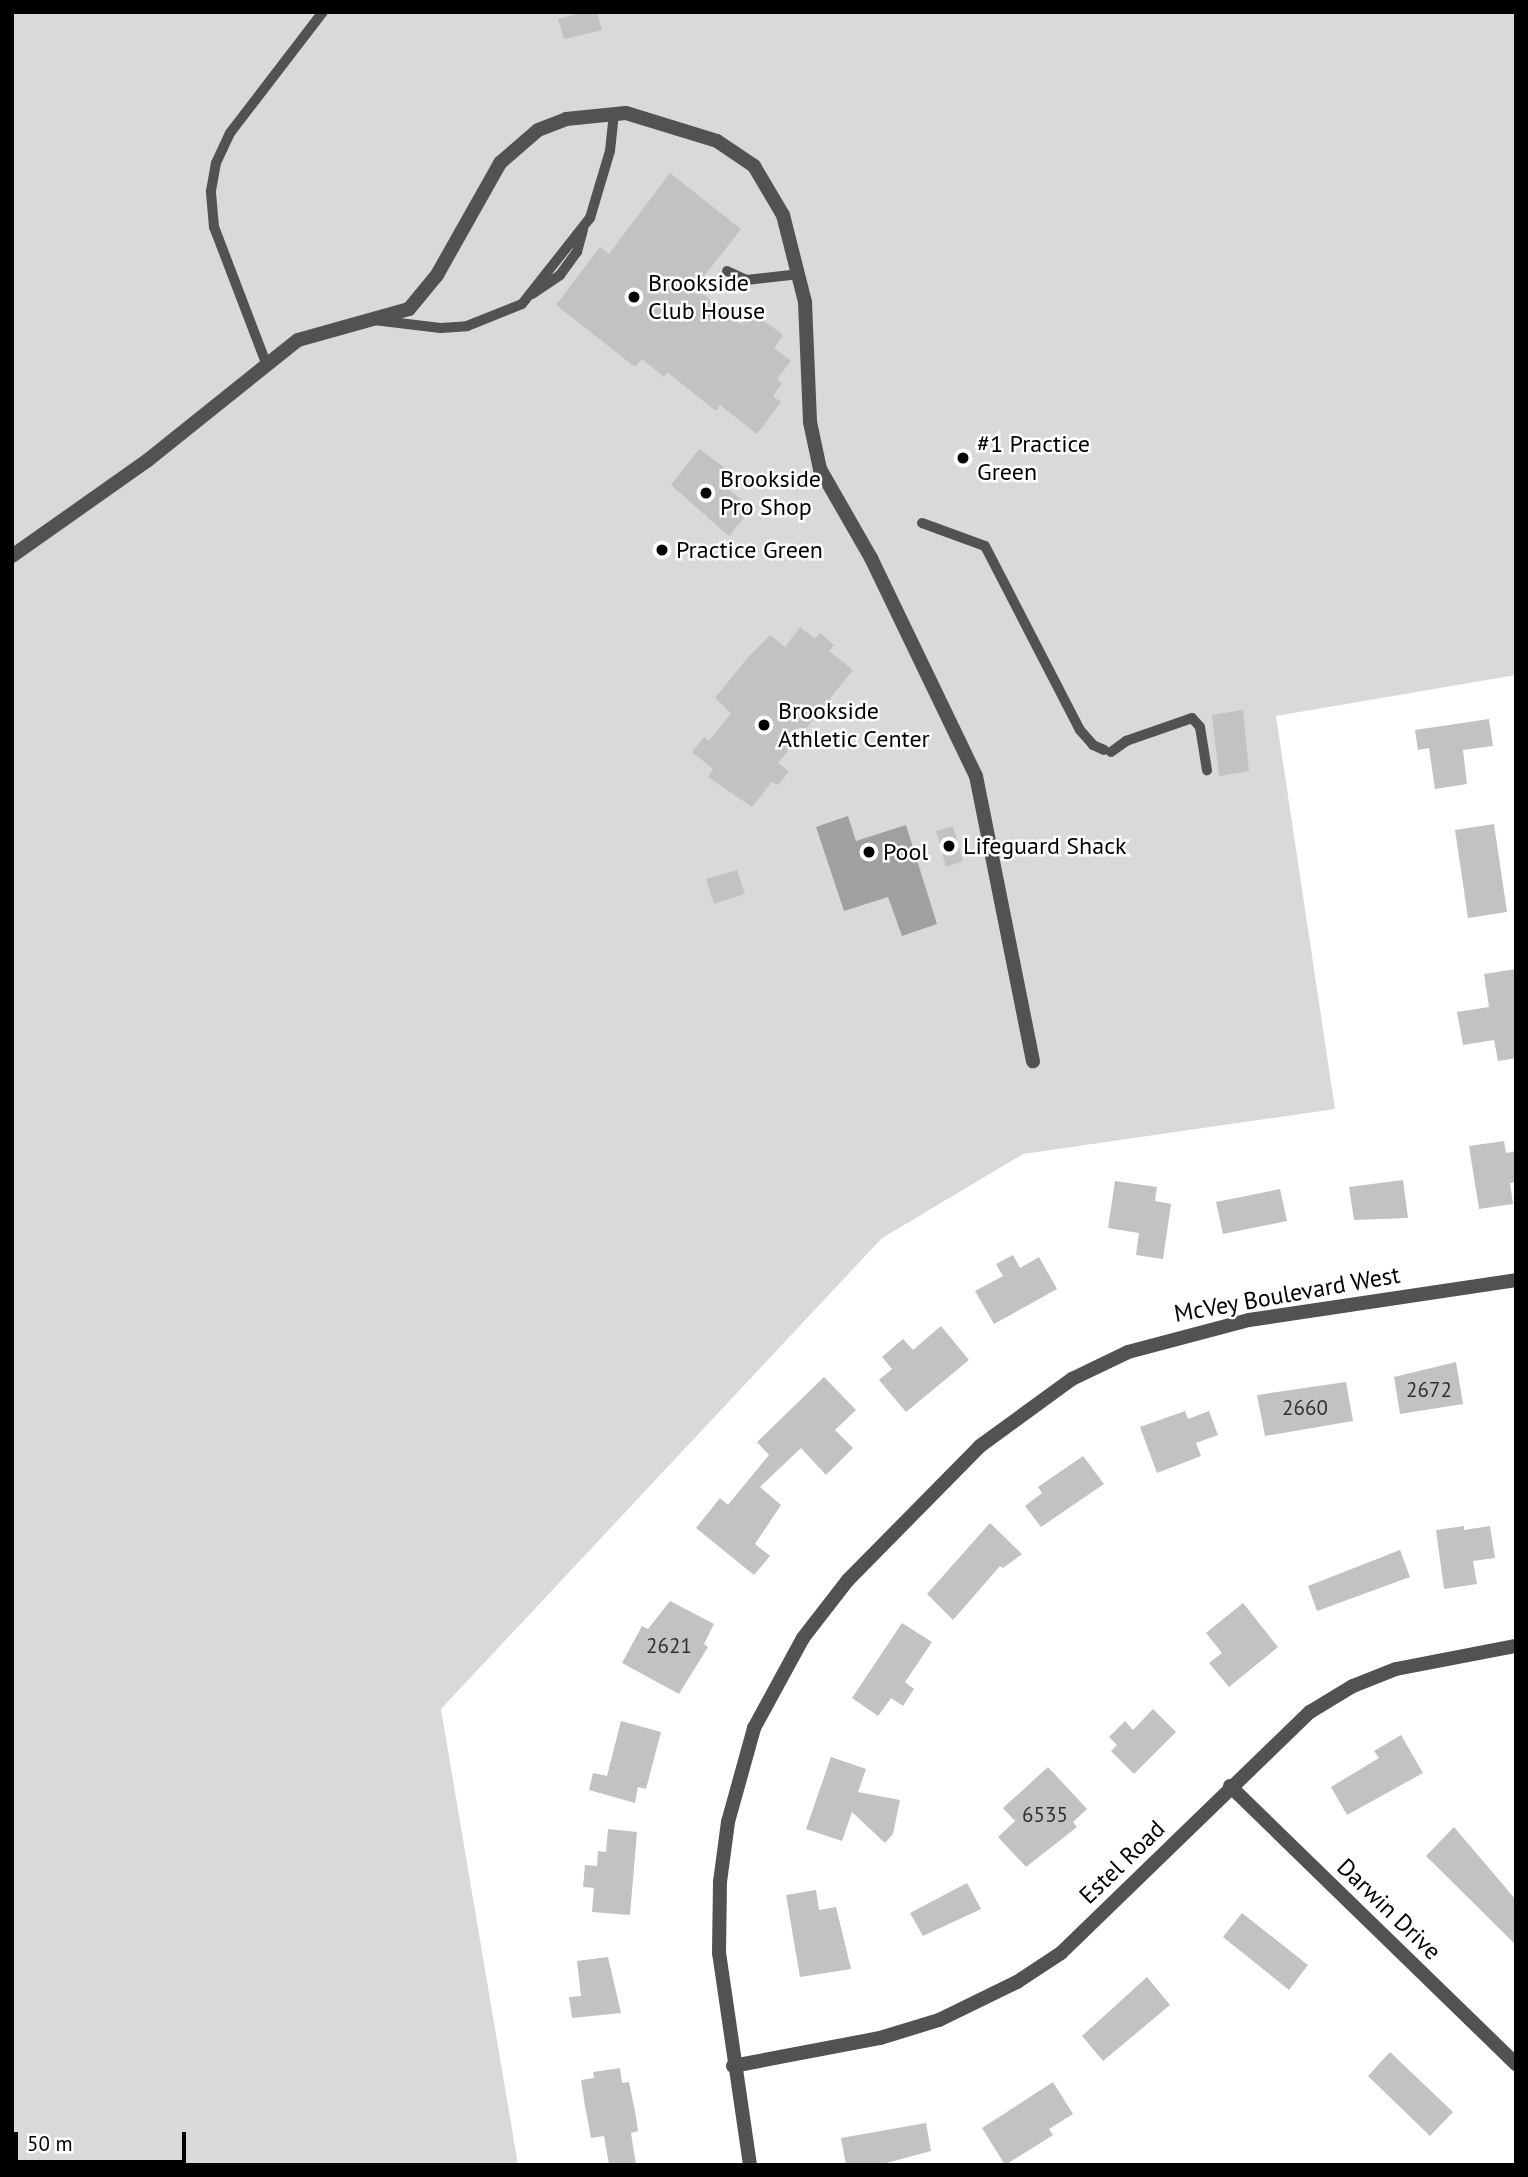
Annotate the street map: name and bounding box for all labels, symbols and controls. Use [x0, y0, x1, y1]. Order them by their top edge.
place label: Brookside Club House [648, 269, 765, 325]
marker: Brookside Club House [626, 289, 642, 305]
place label: #1 Practice Green [977, 430, 1090, 486]
marker: #1 Practice Green [955, 450, 971, 466]
place label: Brookside Pro Shop [720, 465, 821, 521]
marker: Brookside Pro Shop [698, 485, 714, 501]
place label: Practice Green [676, 536, 823, 564]
marker: Practice Green [654, 542, 670, 558]
place label: Brookside Athletic Center [778, 697, 930, 753]
marker: Brookside Athletic Center [756, 717, 772, 733]
place label: Lifeguard Shack [963, 832, 1126, 860]
place label: Pool [883, 838, 928, 866]
marker: Lifeguard Shack [941, 838, 957, 854]
marker: Pool [861, 844, 877, 860]
street label: McVey Boulevard West [1171, 1260, 1403, 1328]
house number: 2672 [1406, 1377, 1452, 1403]
house number: 2660 [1282, 1395, 1328, 1421]
house number: 2621 [646, 1633, 692, 1659]
house number: 6535 [1022, 1802, 1068, 1828]
street label: Estel Road [1073, 1814, 1171, 1910]
street label: Darwin Drive [1331, 1852, 1447, 1966]
scale bar [18, 2118, 189, 2162]
text: 50 m [27, 2130, 73, 2157]

